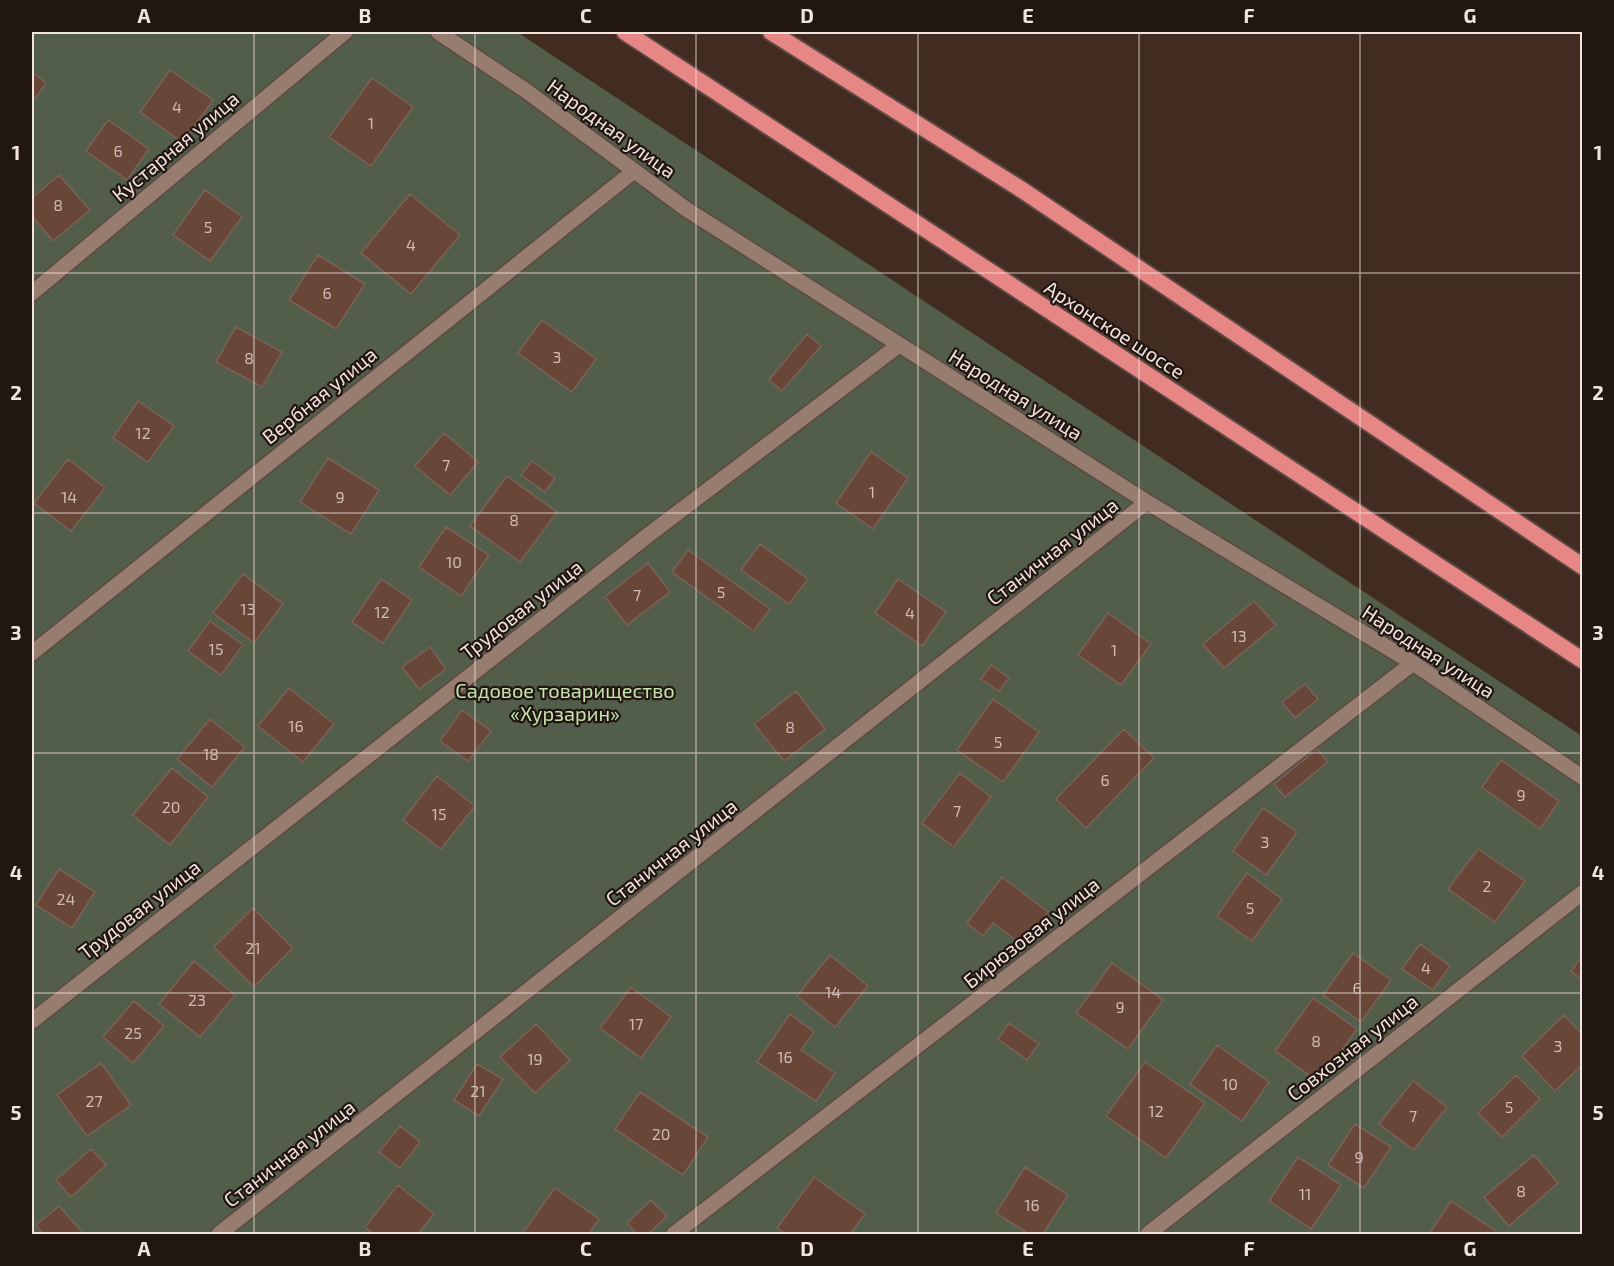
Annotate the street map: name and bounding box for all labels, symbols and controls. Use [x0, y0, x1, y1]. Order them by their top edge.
text: A [137, 3, 151, 27]
text: B [359, 3, 371, 27]
text: C [580, 3, 592, 27]
text: D [800, 3, 814, 27]
text: E [1022, 3, 1034, 27]
text: F [1243, 3, 1255, 27]
text: G [1464, 3, 1476, 27]
street label: Народная улица [543, 73, 681, 183]
street label: Кустарная улица [107, 86, 244, 207]
house number: 4 [172, 97, 182, 116]
house number: 1 [368, 113, 374, 132]
text: 1 [12, 140, 20, 164]
text: 1 [1594, 140, 1602, 164]
house number: 6 [113, 141, 123, 160]
house number: 8 [53, 195, 63, 214]
house number: 5 [204, 217, 212, 236]
house number: 4 [406, 235, 416, 254]
street label: Архонское шоссе [1040, 275, 1190, 383]
house number: 6 [322, 283, 332, 302]
street label: Вербная улица [257, 342, 382, 449]
street label: Народная улица [944, 343, 1087, 446]
house number: 3 [553, 347, 561, 366]
house number: 8 [244, 348, 254, 367]
text: 2 [10, 380, 22, 404]
text: 2 [1592, 380, 1604, 404]
house number: 12 [135, 423, 151, 442]
house number: 7 [442, 455, 450, 474]
house number: 1 [869, 482, 875, 501]
house number: 14 [61, 487, 77, 506]
house number: 9 [335, 487, 345, 506]
street label: Станичная улица [982, 492, 1123, 611]
house number: 8 [509, 510, 519, 529]
house number: 10 [446, 552, 462, 571]
street label: Трудовая улица [455, 554, 587, 665]
house number: 5 [717, 582, 725, 601]
house number: 7 [633, 585, 641, 604]
house number: 13 [240, 599, 256, 618]
street label: Народная улица [1358, 599, 1500, 704]
house number: 12 [374, 602, 390, 621]
house number: 4 [905, 603, 915, 622]
text: 3 [10, 620, 22, 644]
text: 3 [1592, 620, 1604, 644]
house number: 13 [1231, 626, 1247, 645]
house number: 15 [209, 639, 223, 658]
house number: 1 [1111, 640, 1117, 659]
park label: Садовое товарищество «Хурзарин» [455, 678, 675, 726]
house number: 16 [288, 716, 304, 735]
house number: 8 [785, 717, 795, 736]
house number: 5 [994, 732, 1002, 751]
house number: 18 [203, 744, 219, 763]
house number: 6 [1100, 770, 1110, 789]
house number: 9 [1516, 785, 1526, 804]
street label: Станичная улица [601, 793, 742, 912]
house number: 20 [162, 797, 180, 816]
house number: 7 [953, 801, 961, 820]
house number: 15 [432, 804, 446, 823]
house number: 3 [1261, 832, 1269, 851]
street label: Трудовая улица [73, 854, 205, 965]
text: 4 [10, 860, 23, 884]
text: 4 [1592, 860, 1605, 884]
street label: Бирюзовая улица [958, 871, 1104, 993]
house number: 2 [1483, 876, 1492, 895]
house number: 24 [57, 889, 76, 908]
house number: 5 [1246, 898, 1254, 917]
house number: 21 [245, 938, 261, 957]
house number: 4 [1421, 958, 1431, 977]
house number: 6 [1352, 978, 1362, 997]
house number: 14 [825, 982, 841, 1001]
street label: Совхозная улица [1282, 989, 1423, 1106]
house number: 23 [188, 990, 206, 1009]
house number: 9 [1115, 997, 1125, 1016]
house number: 17 [629, 1014, 643, 1033]
house number: 25 [124, 1023, 142, 1042]
house number: 8 [1311, 1031, 1321, 1050]
house number: 3 [1554, 1036, 1562, 1055]
house number: 16 [777, 1047, 793, 1066]
house number: 19 [527, 1049, 543, 1068]
house number: 10 [1222, 1074, 1238, 1093]
house number: 21 [470, 1081, 486, 1100]
house number: 27 [85, 1091, 103, 1110]
street label: Станичная улица [219, 1094, 360, 1213]
house number: 5 [1505, 1097, 1513, 1116]
text: 5 [10, 1100, 22, 1124]
text: 5 [1592, 1100, 1604, 1124]
house number: 12 [1148, 1101, 1164, 1120]
house number: 7 [1409, 1106, 1417, 1125]
house number: 20 [652, 1124, 670, 1143]
house number: 9 [1354, 1147, 1364, 1166]
house number: 8 [1516, 1181, 1526, 1200]
house number: 11 [1299, 1184, 1311, 1203]
house number: 16 [1024, 1195, 1040, 1214]
text: A [137, 1236, 151, 1260]
text: B [359, 1236, 371, 1260]
text: C [580, 1236, 592, 1260]
text: D [800, 1236, 814, 1260]
text: E [1022, 1236, 1034, 1260]
text: F [1243, 1236, 1255, 1260]
text: G [1464, 1236, 1476, 1260]

